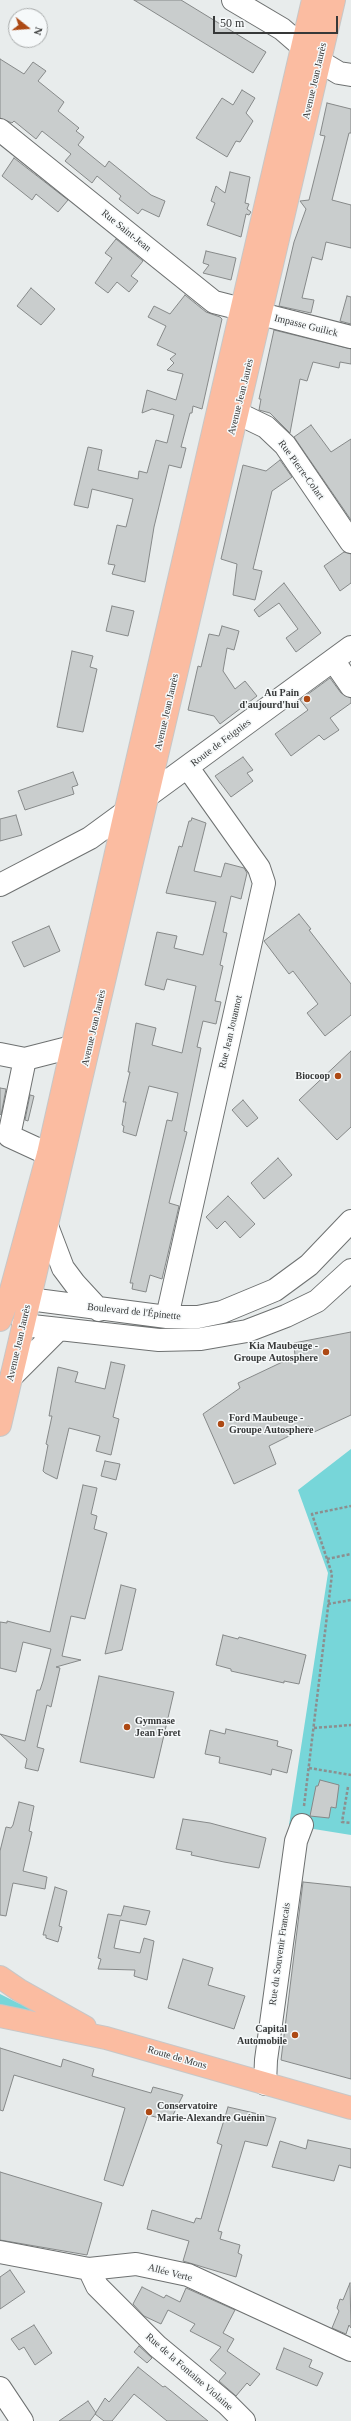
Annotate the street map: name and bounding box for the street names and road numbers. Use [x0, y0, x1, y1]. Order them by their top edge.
street label: Avenue Jean Jaurès [300, 42, 330, 120]
street label: Rue Saint-Jean [99, 207, 153, 255]
street label: Impasse Guilick [273, 312, 339, 340]
street label: Avenue Jean Jaurès [226, 358, 256, 436]
street label: Rue Pierre-Colart [275, 438, 327, 502]
street label: Avenue Jean Jaurès [152, 673, 182, 751]
street label: Route de Feignies [189, 716, 253, 770]
street label: Avenue Jean Jaurès [79, 989, 109, 1067]
street label: Rue Jean Jouannot [217, 994, 245, 1070]
street label: Boulevard de l'Épinette [87, 1301, 181, 1323]
street label: Avenue Jean Jaurès [4, 1304, 34, 1382]
street label: Rue du Souvenir Francais [267, 1902, 293, 2006]
street label: Route de Mons [146, 2044, 208, 2072]
street label: Allée Verte [147, 2262, 193, 2284]
street label: Rue de la Fontaine Violaine [143, 2331, 235, 2413]

